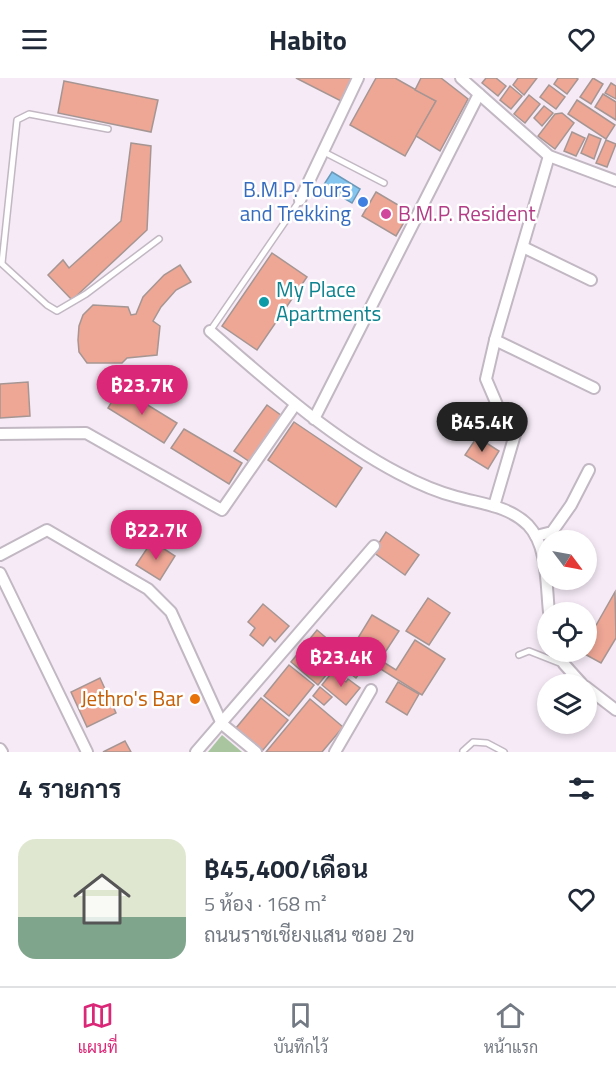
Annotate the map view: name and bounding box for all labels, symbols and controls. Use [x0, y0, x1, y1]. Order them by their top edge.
text: Habito [269, 19, 347, 60]
icon: menu [18, 23, 51, 56]
icon: heart [565, 23, 598, 56]
place label: B.M.P. Tours and Trekking [240, 173, 351, 229]
marker: B.M.P. Tours and Trekking [356, 195, 370, 209]
place label: B.M.P. Resident [398, 197, 536, 229]
marker: B.M.P. Resident [379, 207, 393, 221]
place label: My Place Apartments [276, 273, 381, 329]
marker: My Place Apartments [257, 295, 271, 309]
pin: ฿23.7K [93, 365, 191, 416]
text: ฿23.7K [111, 369, 173, 400]
pin: ฿45.4K [433, 402, 531, 453]
text: ฿45.4K [451, 406, 513, 437]
pin: ฿22.7K [107, 510, 205, 561]
text: ฿22.7K [125, 514, 187, 545]
north arrow [537, 530, 597, 590]
map controls [537, 530, 597, 734]
button: locate [537, 602, 597, 662]
pin: ฿23.4K [292, 637, 390, 688]
text: ฿23.4K [310, 641, 372, 672]
button: layers [537, 674, 597, 734]
place label: Jethro's Bar [81, 682, 183, 714]
marker: Jethro's Bar [188, 692, 202, 706]
text: 4 รายการ [18, 769, 121, 808]
icon: filters [565, 772, 598, 805]
text: ฿45,400/เดือน [204, 849, 368, 888]
icon: home [66, 863, 138, 935]
icon: heart [565, 883, 598, 916]
text: 5 ห้อง · 168 m² [204, 888, 327, 919]
text: ถนนราชเชียงแสน ซอย 2ข [204, 919, 415, 950]
tab: แผนที่ [78, 999, 118, 1059]
tab: บันทึกไว้ [273, 999, 328, 1059]
tab: หน้าแรก [484, 999, 538, 1059]

